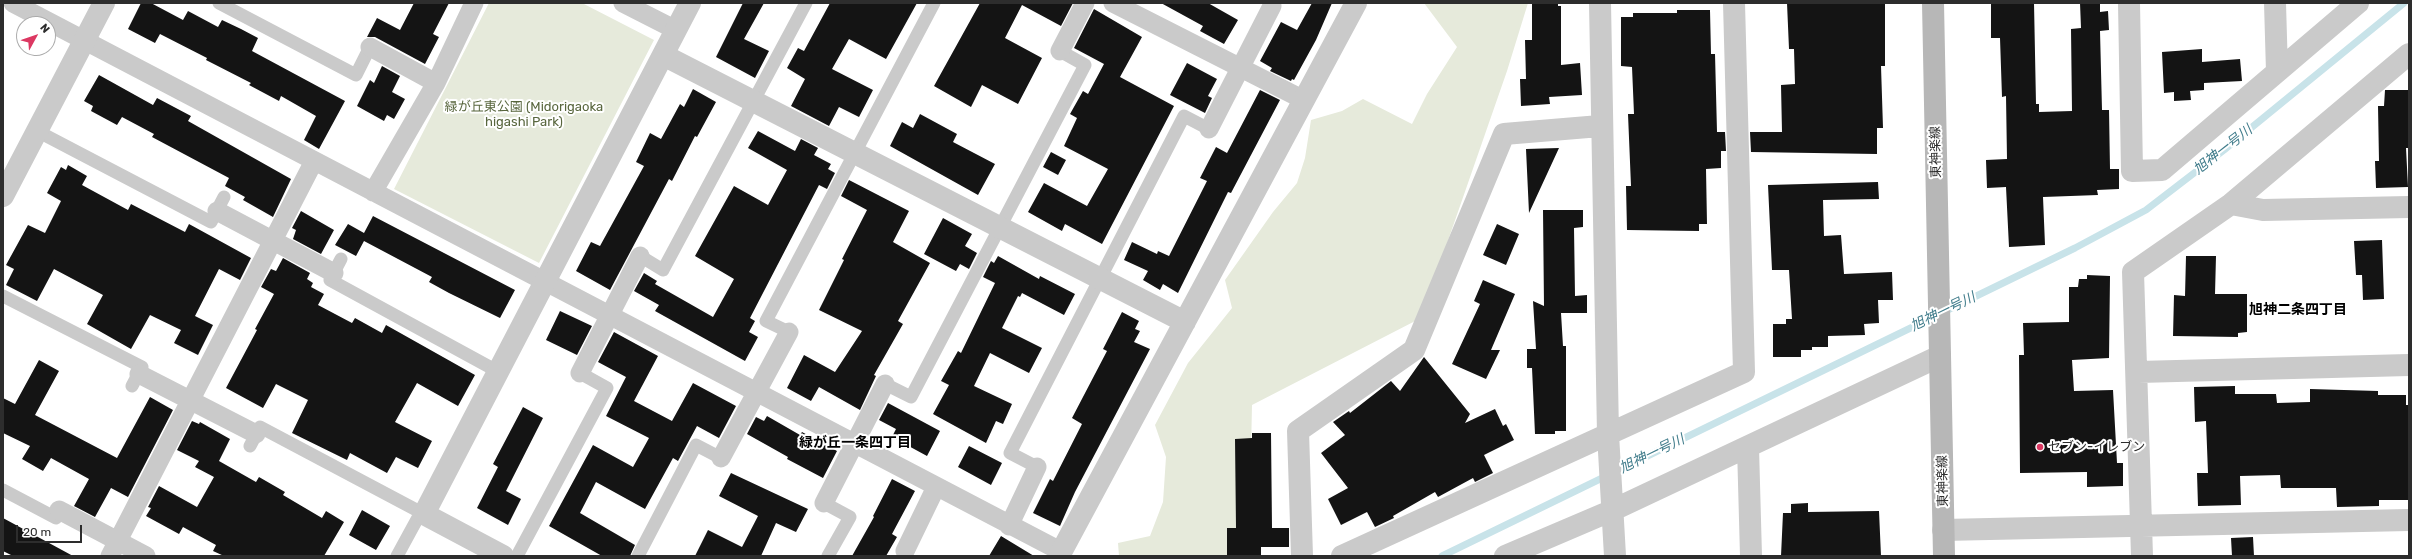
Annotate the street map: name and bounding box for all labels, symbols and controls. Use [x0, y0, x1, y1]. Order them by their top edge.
north arrow [16, 16, 56, 56]
text: N [37, 21, 52, 36]
park label: 緑が丘東公園 (Midorigaoka higashi Park) [445, 99, 603, 130]
water label: 旭神一号川 [2190, 122, 2256, 178]
street label: 東神楽線 [1928, 126, 1944, 178]
water label: 旭神一号川 [1908, 289, 1978, 335]
district label: 旭神二条四丁目 [2249, 302, 2347, 318]
water label: 旭神一号川 [1617, 431, 1687, 477]
district label: 緑が丘一条四丁目 [799, 435, 911, 451]
place label: セブン-イレブン [2048, 439, 2145, 455]
marker: セブン-イレブン [2035, 442, 2045, 452]
street label: 東神楽線 [1935, 455, 1951, 507]
scale bar [18, 517, 84, 543]
text: 20 m [23, 525, 51, 539]

